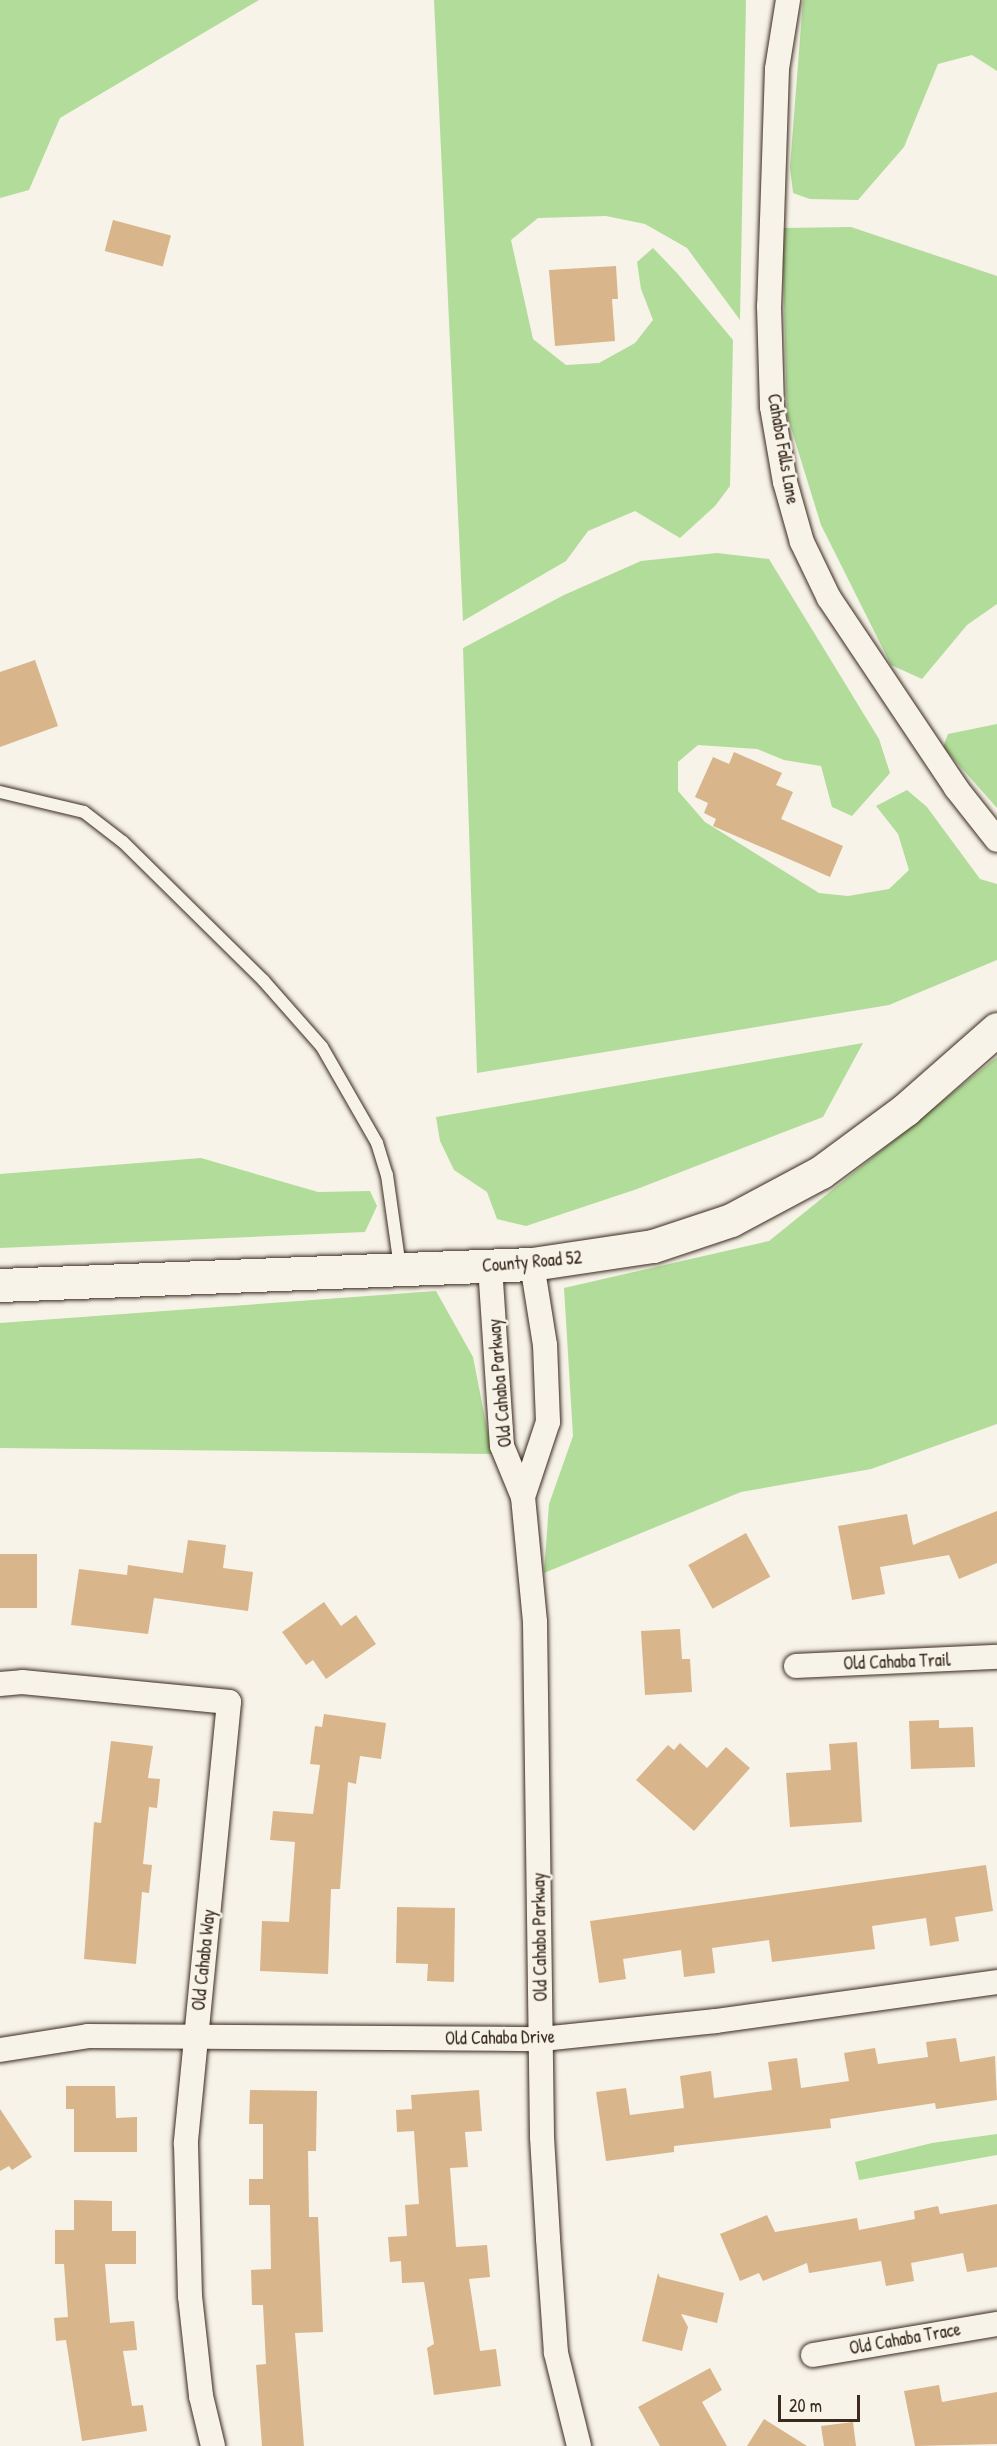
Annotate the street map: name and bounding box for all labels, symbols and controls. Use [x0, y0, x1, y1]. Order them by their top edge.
street label: Cahaba Falls Lane [763, 392, 803, 506]
street label: County Road 52 [481, 1247, 583, 1277]
street label: Old Cahaba Parkway [484, 1318, 516, 1448]
street label: Old Cahaba Trail [843, 1649, 951, 1675]
street label: Old Cahaba Parkway [528, 1872, 552, 2002]
street label: Old Cahaba Way [188, 1908, 220, 2012]
street label: Old Cahaba Drive [445, 2026, 555, 2050]
street label: Old Cahaba Trace [848, 2319, 962, 2359]
scale bar [781, 2383, 864, 2421]
text: 20 m [789, 2393, 822, 2418]

